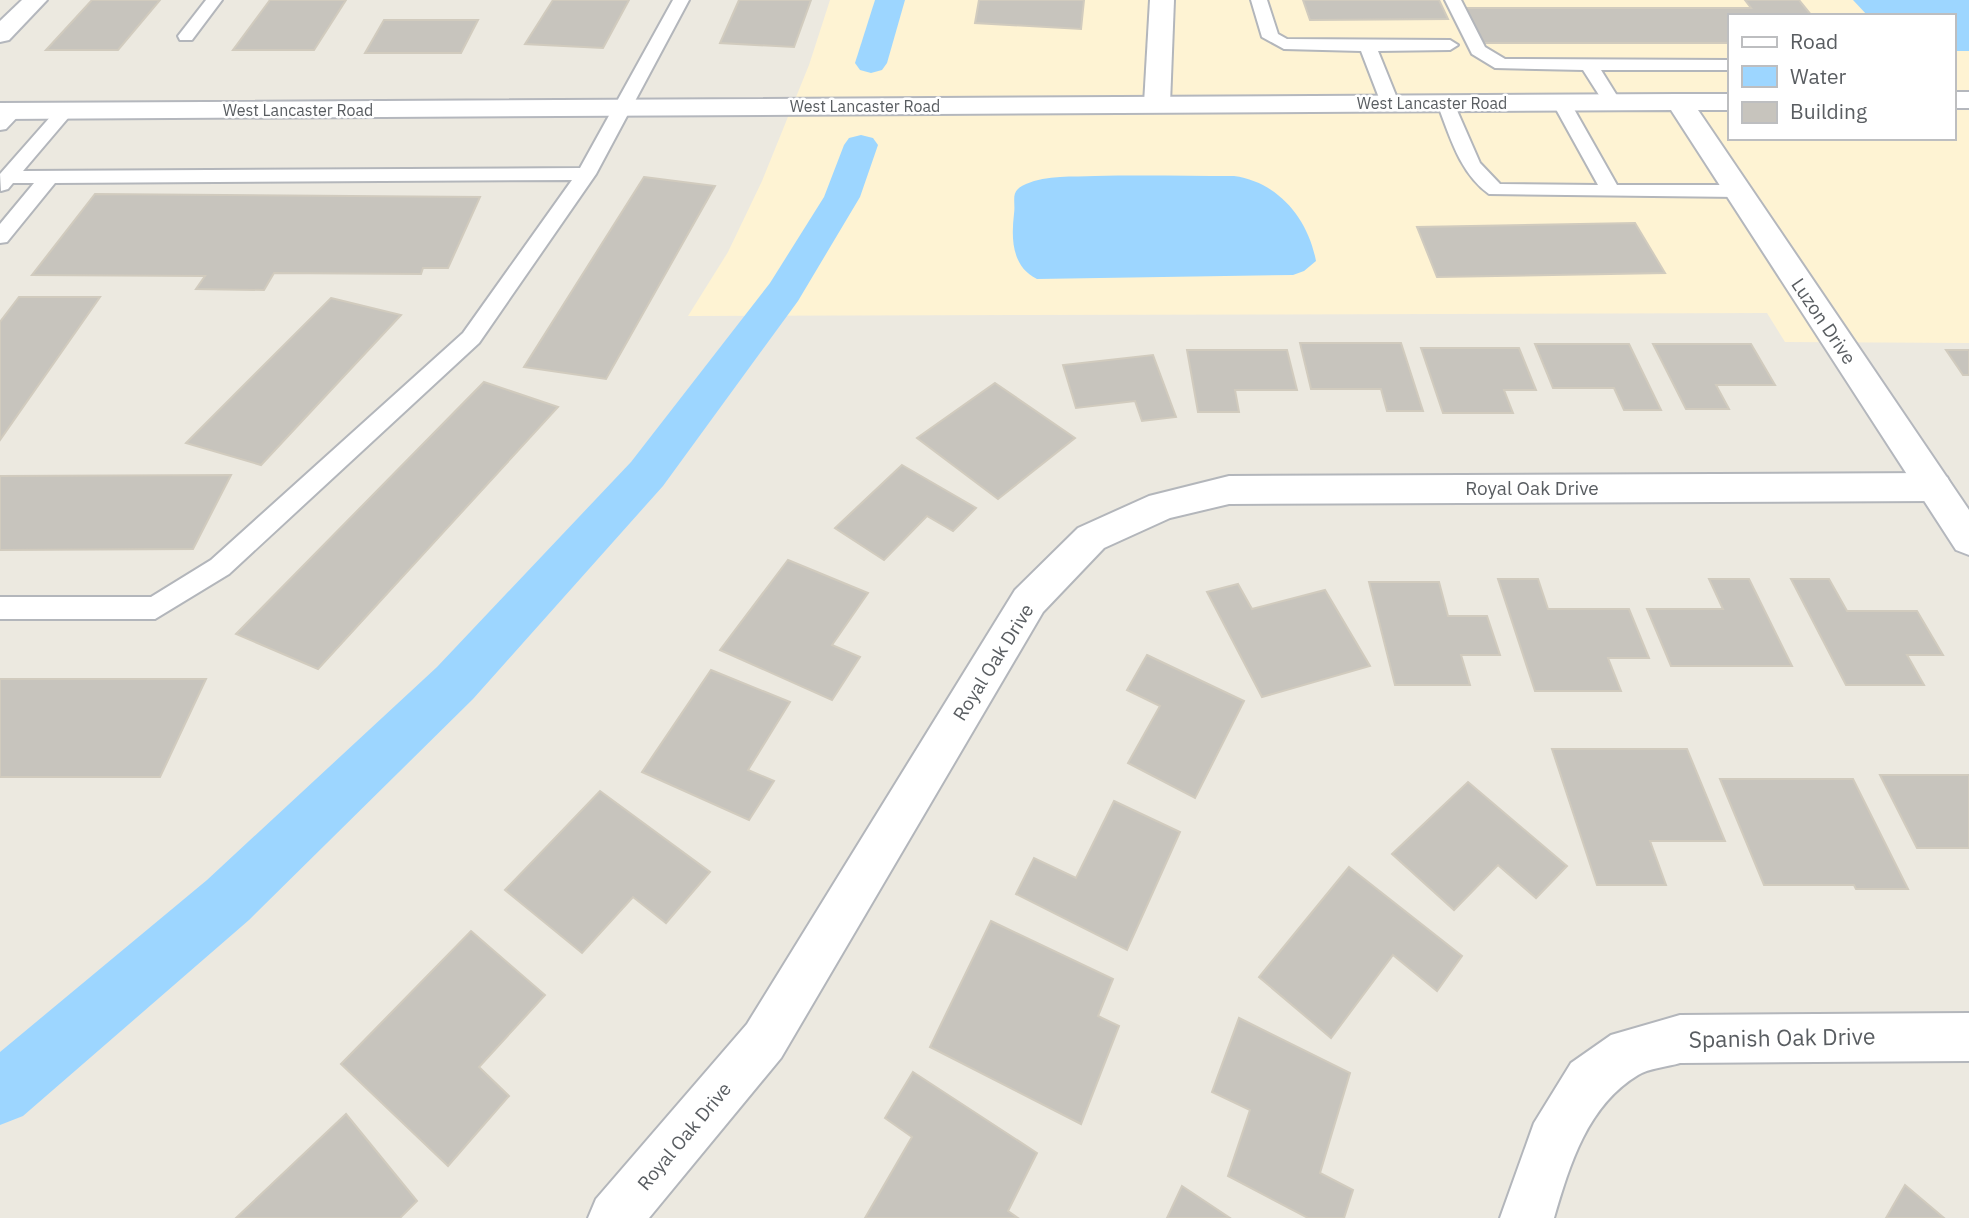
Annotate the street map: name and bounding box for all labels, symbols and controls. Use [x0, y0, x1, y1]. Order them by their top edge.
legend [1728, 14, 1955, 140]
text: Road [1790, 27, 1838, 55]
text: Water [1790, 62, 1847, 90]
street label: West Lancaster Road [1357, 93, 1507, 113]
street label: West Lancaster Road [790, 96, 940, 116]
text: Building [1790, 97, 1867, 125]
street label: West Lancaster Road [223, 100, 373, 120]
street label: Luzon Drive [1786, 273, 1862, 369]
street label: Royal Oak Drive [1465, 476, 1599, 500]
street label: Royal Oak Drive [947, 599, 1039, 725]
street label: Spanish Oak Drive [1688, 1020, 1876, 1054]
street label: Royal Oak Drive [632, 1077, 736, 1195]

